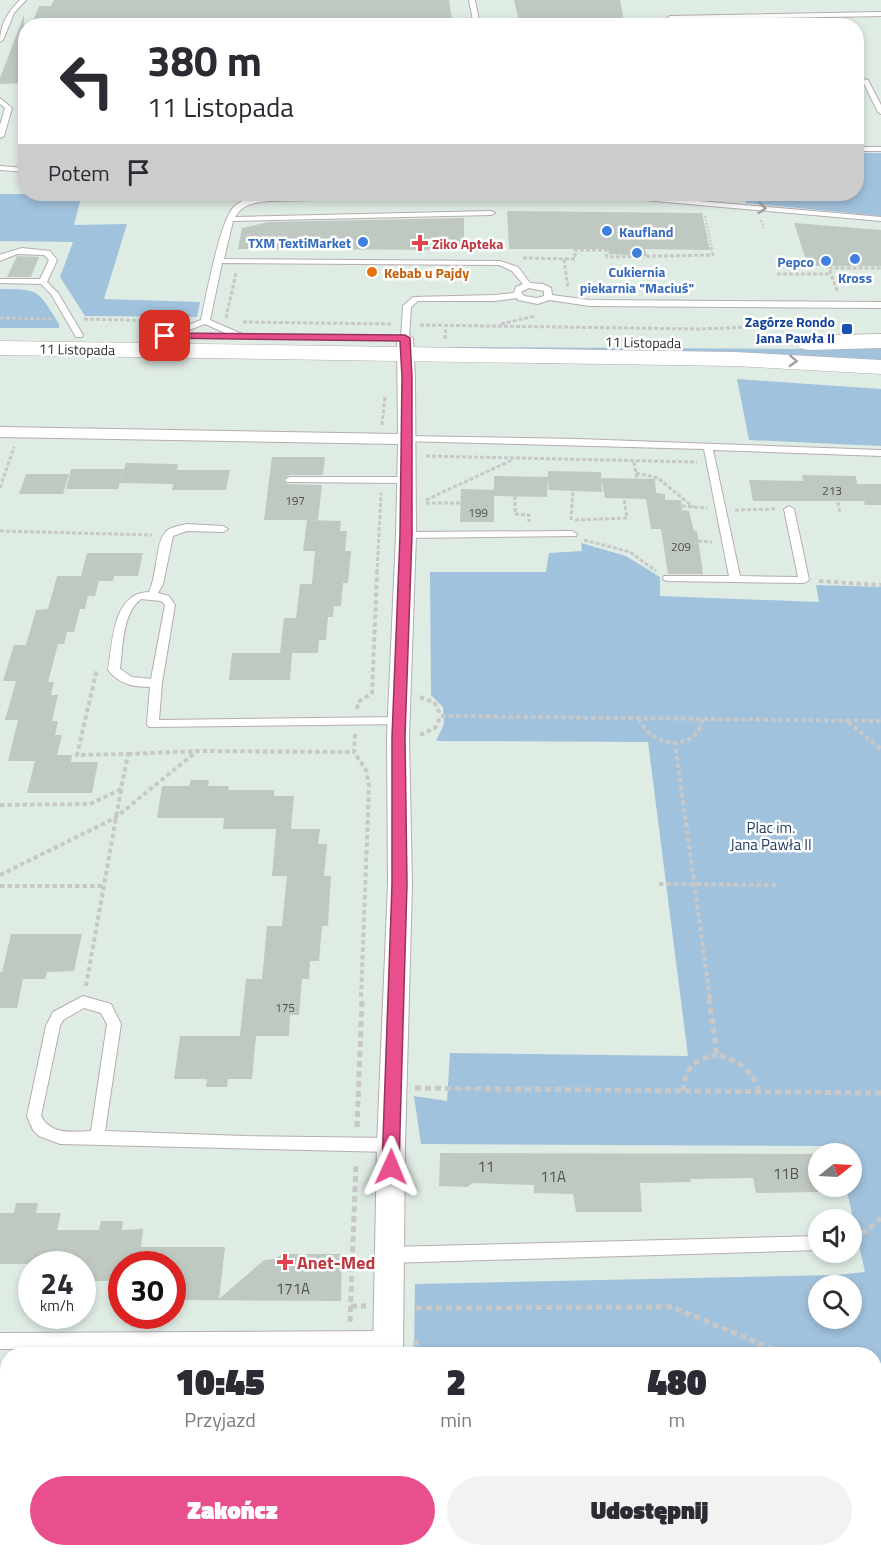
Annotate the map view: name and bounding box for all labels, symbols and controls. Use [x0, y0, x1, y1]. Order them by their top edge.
text: 380 m [147, 28, 262, 92]
icon: left [48, 42, 126, 120]
text: 11 Listopada [147, 86, 294, 127]
text: Potem [48, 156, 110, 190]
icon: arrive [122, 156, 155, 189]
one-way arrow [758, 201, 767, 214]
place label: Kaufland [619, 221, 674, 242]
marker: Kaufland [600, 224, 614, 238]
place label: TXM TextiMarket [248, 232, 351, 253]
place label: Ziko Apteka [432, 233, 503, 254]
marker: TXM TextiMarket [356, 235, 370, 249]
marker: Ziko Apteka [413, 236, 427, 250]
marker: Cukiernia piekarnia "Maciuś" [630, 246, 644, 260]
place label: Pepco [777, 251, 814, 272]
marker: Kross [848, 252, 862, 266]
marker: Pepco [819, 254, 833, 268]
place label: Cukiernia piekarnia "Maciuś" [580, 261, 694, 298]
place label: Kebab u Pajdy [384, 262, 469, 283]
marker: Kebab u Pajdy [365, 265, 379, 279]
place label: Kross [838, 267, 872, 288]
pin [139, 310, 190, 361]
place label: Zagórze Rondo Jana Pawła II [745, 311, 835, 348]
icon: arrive [148, 319, 181, 352]
marker: Zagórze Rondo Jana Pawła II [840, 322, 854, 336]
street label: 11 Listopada [605, 331, 681, 353]
street label: 11 Listopada [39, 338, 115, 360]
one-way arrow [789, 355, 798, 368]
house number: 213 [822, 481, 842, 500]
house number: 197 [285, 491, 305, 510]
house number: 199 [468, 503, 488, 522]
house number: 209 [671, 537, 691, 556]
park label: Plac im. Jana Pawła II [730, 816, 812, 856]
house number: 175 [275, 998, 295, 1017]
position arrow [359, 1135, 423, 1199]
north arrow [808, 1143, 862, 1197]
map controls [808, 1143, 862, 1329]
house number: 11 [478, 1155, 494, 1178]
house number: 11B [773, 1162, 799, 1185]
house number: 11A [540, 1165, 566, 1188]
button: sound [808, 1209, 862, 1263]
place label: Anet-Med [297, 1249, 375, 1276]
speed limit sign: 30 [108, 1251, 186, 1329]
marker: Anet-Med [278, 1255, 292, 1269]
text: 24 [40, 1260, 74, 1306]
button: search [808, 1275, 862, 1329]
house number: 171A [276, 1277, 310, 1300]
text: km/h [40, 1294, 74, 1317]
text: 10:45 [175, 1354, 265, 1409]
text: 2 [446, 1354, 466, 1409]
text: 480 [647, 1354, 707, 1409]
text: Przyjazd [184, 1404, 256, 1435]
text: min [440, 1404, 472, 1435]
text: m [669, 1404, 685, 1435]
button: Zakończ [30, 1476, 435, 1545]
button: Udostępnij [447, 1476, 852, 1545]

